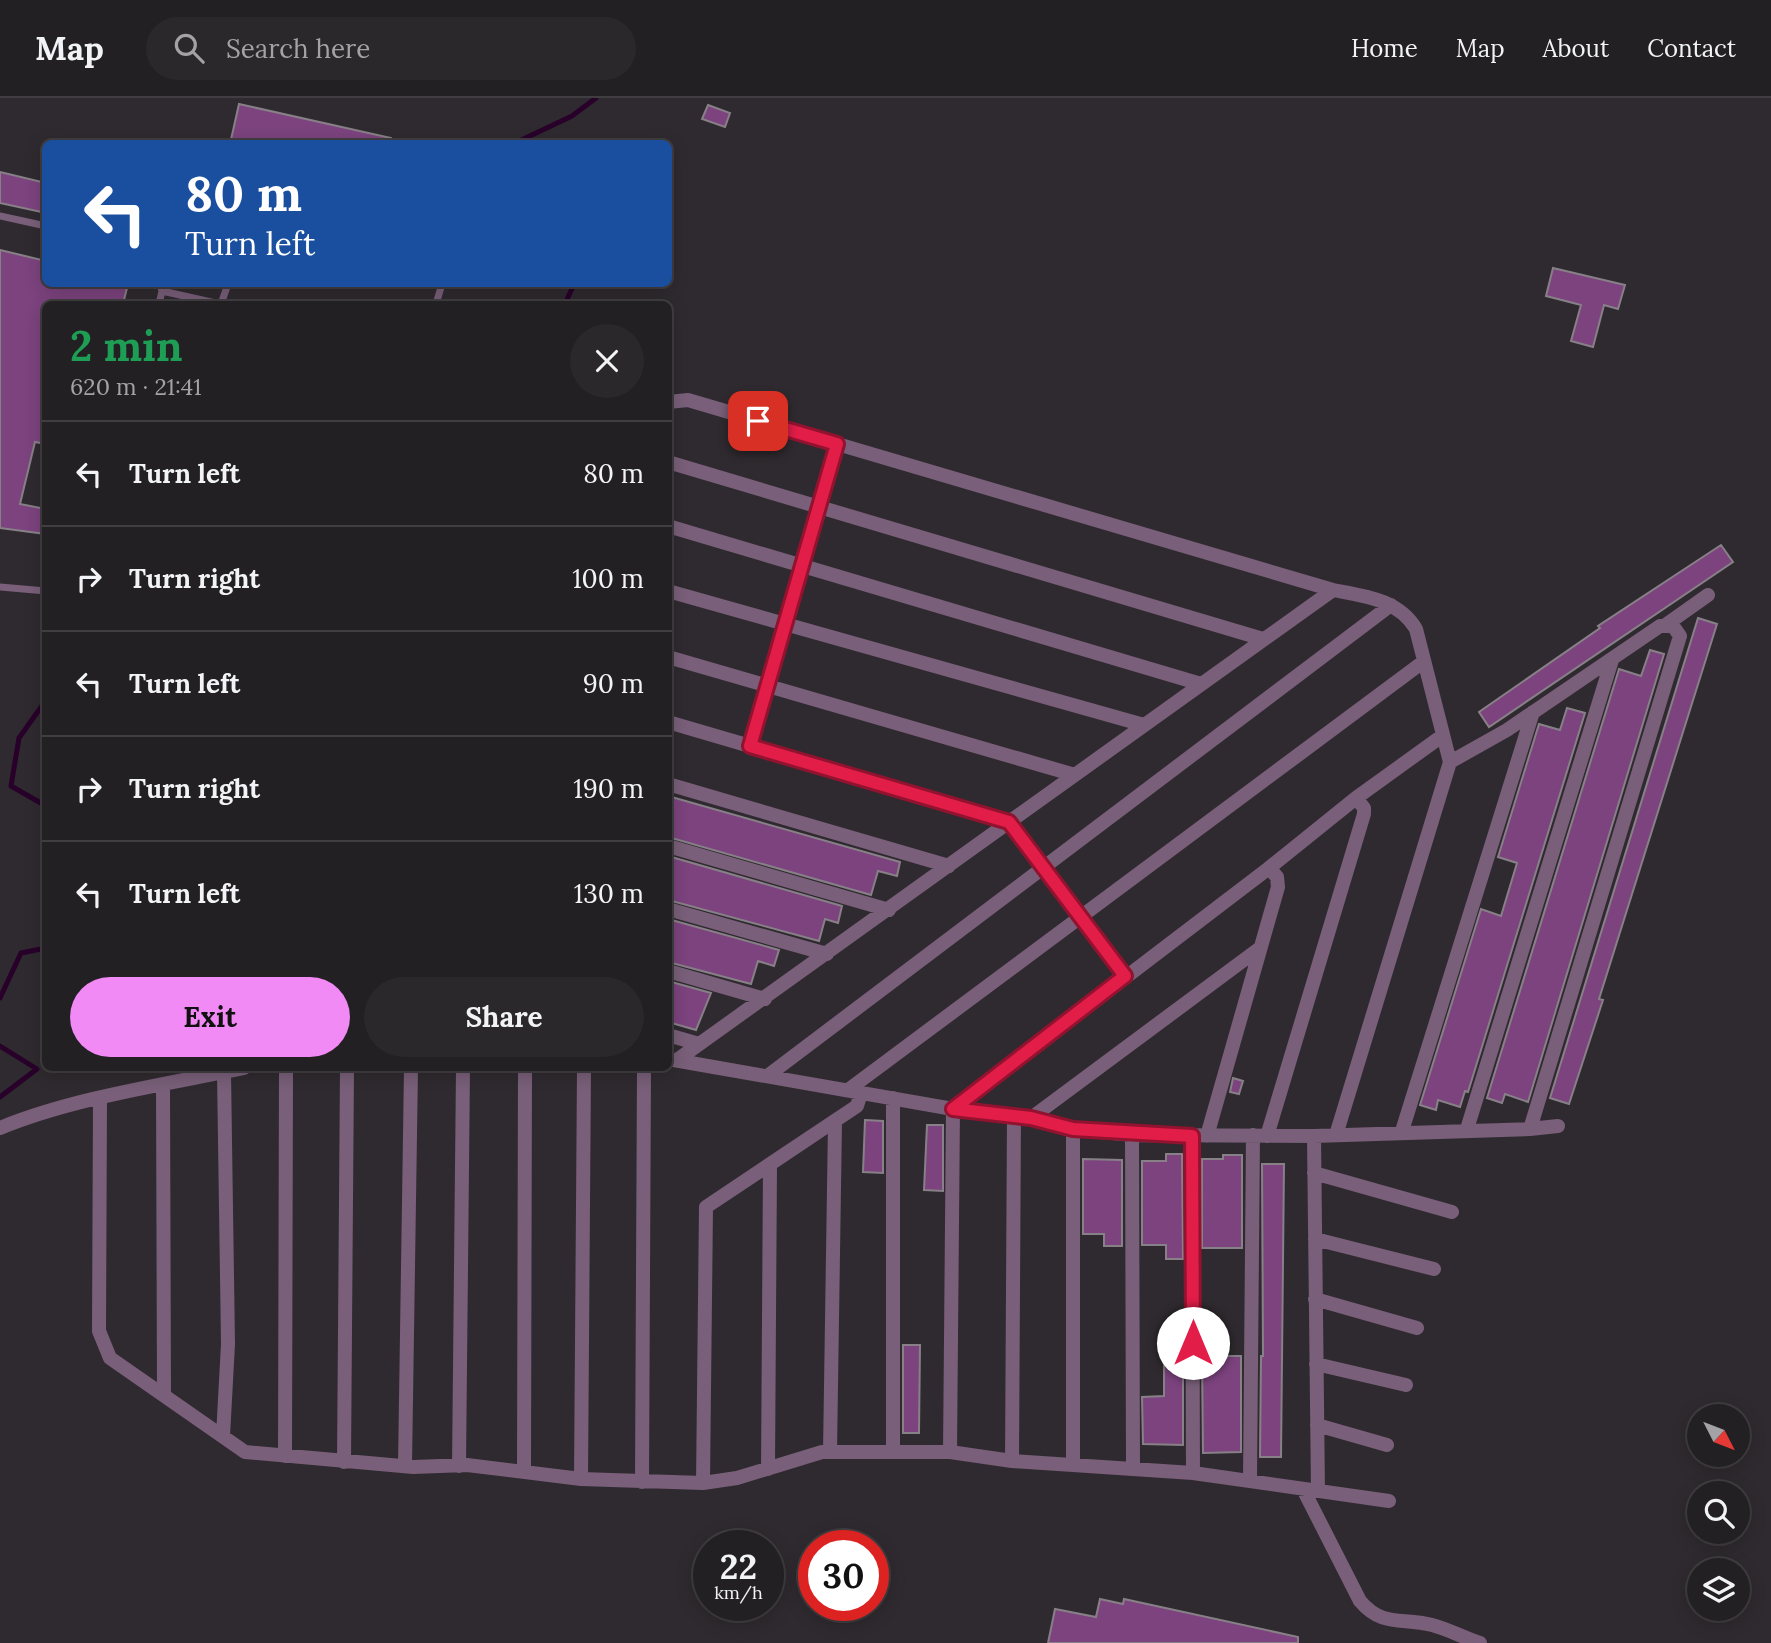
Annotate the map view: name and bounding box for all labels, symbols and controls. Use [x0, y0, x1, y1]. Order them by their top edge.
search box [146, 17, 636, 80]
text: Map [35, 27, 104, 69]
icon: search [170, 29, 208, 67]
text: Search here [226, 32, 370, 65]
text: Home [1351, 33, 1418, 64]
text: Map [1456, 33, 1505, 64]
text: About [1543, 33, 1609, 64]
text: Contact [1647, 33, 1736, 64]
text: 80 m [185, 162, 302, 224]
icon: left [70, 168, 161, 259]
text: Turn left [185, 223, 315, 264]
text: 2 min [70, 319, 183, 373]
button: close [570, 324, 644, 398]
text: 620 m · 21:41 [70, 372, 202, 401]
pin [728, 391, 788, 451]
icon: arrive [739, 402, 777, 440]
icon: left [70, 455, 108, 493]
text: Turn left [129, 457, 240, 490]
text: 80 m [583, 457, 644, 490]
icon: right [70, 560, 108, 598]
text: Turn right [129, 562, 260, 595]
text: 100 m [572, 562, 644, 595]
icon: left [70, 665, 108, 703]
text: Turn left [129, 667, 240, 700]
text: 90 m [583, 667, 644, 700]
icon: right [70, 770, 108, 808]
text: Turn right [129, 772, 260, 805]
text: 190 m [573, 772, 644, 805]
icon: left [70, 875, 108, 913]
text: Turn left [129, 877, 240, 910]
text: 130 m [574, 877, 644, 910]
button: Exit [70, 977, 350, 1057]
button: Share [364, 977, 644, 1057]
position arrow [1156, 1306, 1230, 1380]
north arrow [1687, 1404, 1750, 1466]
map controls [1687, 1404, 1750, 1621]
button: search [1687, 1481, 1750, 1544]
speed limit sign: 30 [798, 1530, 889, 1621]
text: 22 [720, 1544, 757, 1589]
button: layers [1687, 1558, 1750, 1621]
text: km/h [714, 1581, 763, 1604]

